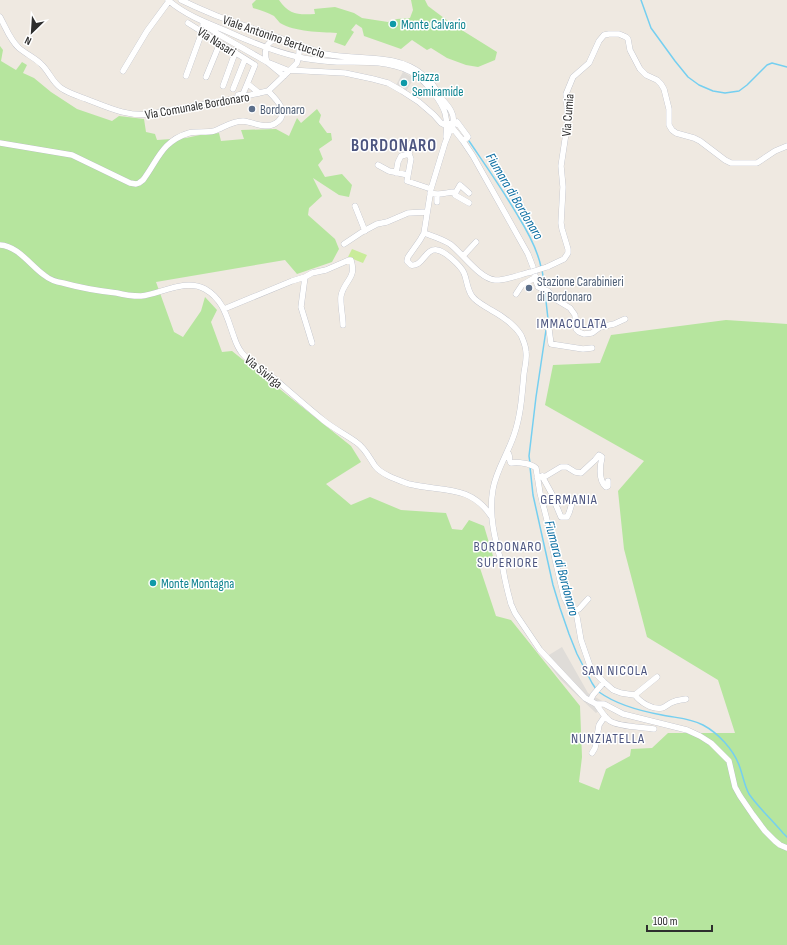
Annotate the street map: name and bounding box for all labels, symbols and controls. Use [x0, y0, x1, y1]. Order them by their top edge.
north arrow [12, 12, 52, 52]
street label: Viale Antonino Bertuccio [220, 12, 327, 62]
place label: Monte Calvario [401, 17, 466, 33]
marker: Monte Calvario [388, 19, 398, 29]
street label: Via Nasari [194, 24, 239, 60]
text: N [22, 33, 33, 48]
place label: Piazza Semiramide [412, 69, 464, 100]
marker: Piazza Semiramide [399, 78, 409, 88]
street label: Via Comunale Bordonaro [144, 89, 251, 123]
street label: Via Cumia [559, 93, 577, 137]
place label: Bordonaro [260, 102, 305, 118]
marker: Bordonaro [247, 104, 257, 114]
district label: BORDONARO [351, 136, 437, 156]
water label: Fiumara di Bordonaro [482, 150, 547, 243]
place label: Stazione Carabinieri di Bordonaro [537, 274, 624, 305]
marker: Stazione Carabinieri di Bordonaro [524, 283, 534, 293]
district label: IMMACOLATA [537, 315, 607, 332]
street label: Via Sivirga [241, 352, 286, 392]
district label: GERMANIA [540, 491, 598, 508]
water label: Fiumara di Bordonaro [541, 519, 583, 618]
district label: BORDONARO SUPERIORE [474, 538, 542, 571]
place label: Monte Montagna [161, 576, 234, 592]
marker: Monte Montagna [148, 578, 158, 588]
district label: SAN NICOLA [582, 662, 648, 679]
district label: NUNZIATELLA [571, 730, 645, 747]
scale bar [647, 907, 712, 933]
text: 100 m [653, 914, 678, 929]

